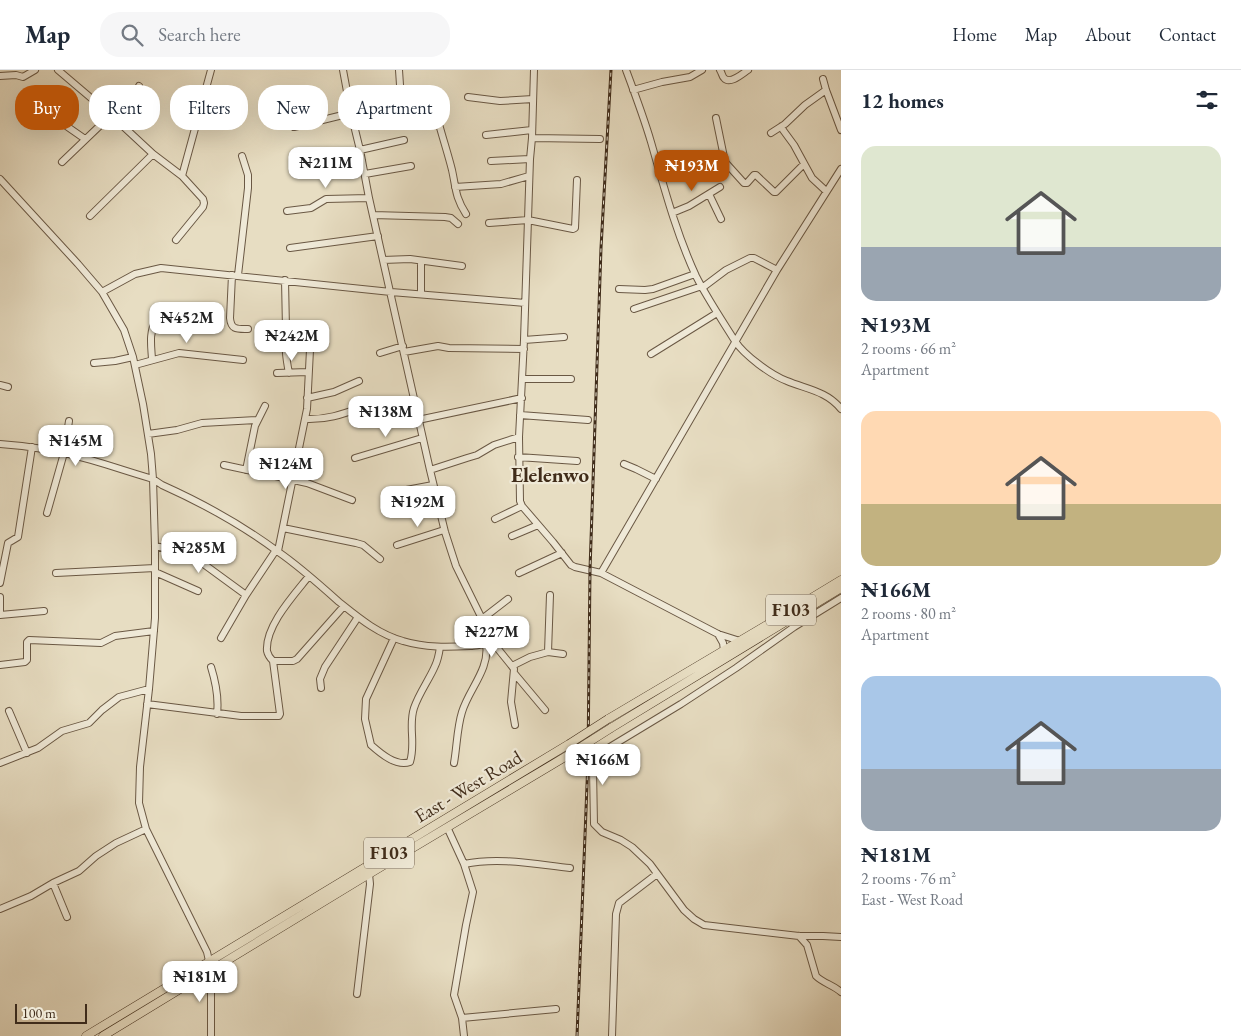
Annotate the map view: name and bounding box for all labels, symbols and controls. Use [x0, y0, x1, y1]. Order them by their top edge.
search box [100, 12, 450, 57]
text: Map [25, 19, 70, 50]
icon: search [118, 21, 146, 49]
text: Search here [158, 22, 241, 47]
text: Home [952, 23, 997, 46]
text: Map [1025, 23, 1057, 46]
text: About [1085, 23, 1131, 46]
text: Contact [1159, 23, 1216, 46]
chip: Buy [15, 85, 79, 130]
chip: Rent [89, 85, 160, 130]
chip: Filters [170, 85, 248, 130]
chip: New [258, 85, 328, 130]
chip: Apartment [338, 85, 450, 130]
icon: filters [1193, 86, 1221, 114]
text: 12 homes [861, 87, 944, 114]
pin: ₦211M [291, 146, 361, 189]
pin: ₦193M [657, 150, 727, 192]
text: ₦211M [299, 152, 353, 173]
text: ₦193M [665, 155, 719, 176]
icon: home [996, 178, 1086, 268]
pin: ₦452M [152, 302, 222, 344]
text: ₦452M [160, 307, 214, 328]
text: ₦193M [861, 311, 931, 338]
pin: ₦242M [257, 320, 327, 362]
text: ₦242M [265, 325, 319, 346]
text: 2 rooms · 66 m² [861, 338, 956, 359]
text: Apartment [861, 359, 929, 380]
pin: ₦138M [351, 396, 421, 438]
text: ₦138M [359, 401, 413, 422]
pin: ₦145M [41, 424, 111, 467]
text: ₦145M [49, 430, 103, 451]
icon: home [996, 443, 1086, 533]
pin: ₦124M [251, 448, 321, 490]
text: ₦124M [259, 453, 313, 474]
district label: Elelenwo [511, 461, 590, 488]
pin: ₦192M [383, 486, 453, 528]
text: ₦192M [391, 491, 445, 512]
pin: ₦285M [164, 532, 234, 574]
text: ₦285M [172, 537, 226, 558]
text: ₦166M [861, 576, 931, 603]
road number: F103 [766, 594, 816, 626]
text: 2 rooms · 80 m² [861, 603, 956, 624]
pin: ₦227M [457, 616, 527, 658]
text: ₦227M [465, 621, 519, 642]
text: Apartment [861, 624, 929, 645]
icon: home [996, 708, 1086, 798]
street label: East - West Road [410, 744, 527, 828]
pin: ₦166M [568, 744, 638, 786]
text: ₦166M [576, 749, 630, 770]
road number: F103 [364, 838, 414, 868]
text: ₦181M [861, 841, 931, 868]
text: 2 rooms · 76 m² [861, 868, 956, 889]
text: East - West Road [861, 889, 963, 910]
pin: ₦181M [165, 960, 235, 1003]
text: ₦181M [173, 966, 227, 987]
scale bar [15, 1001, 88, 1024]
text: 100 m [22, 1004, 56, 1022]

